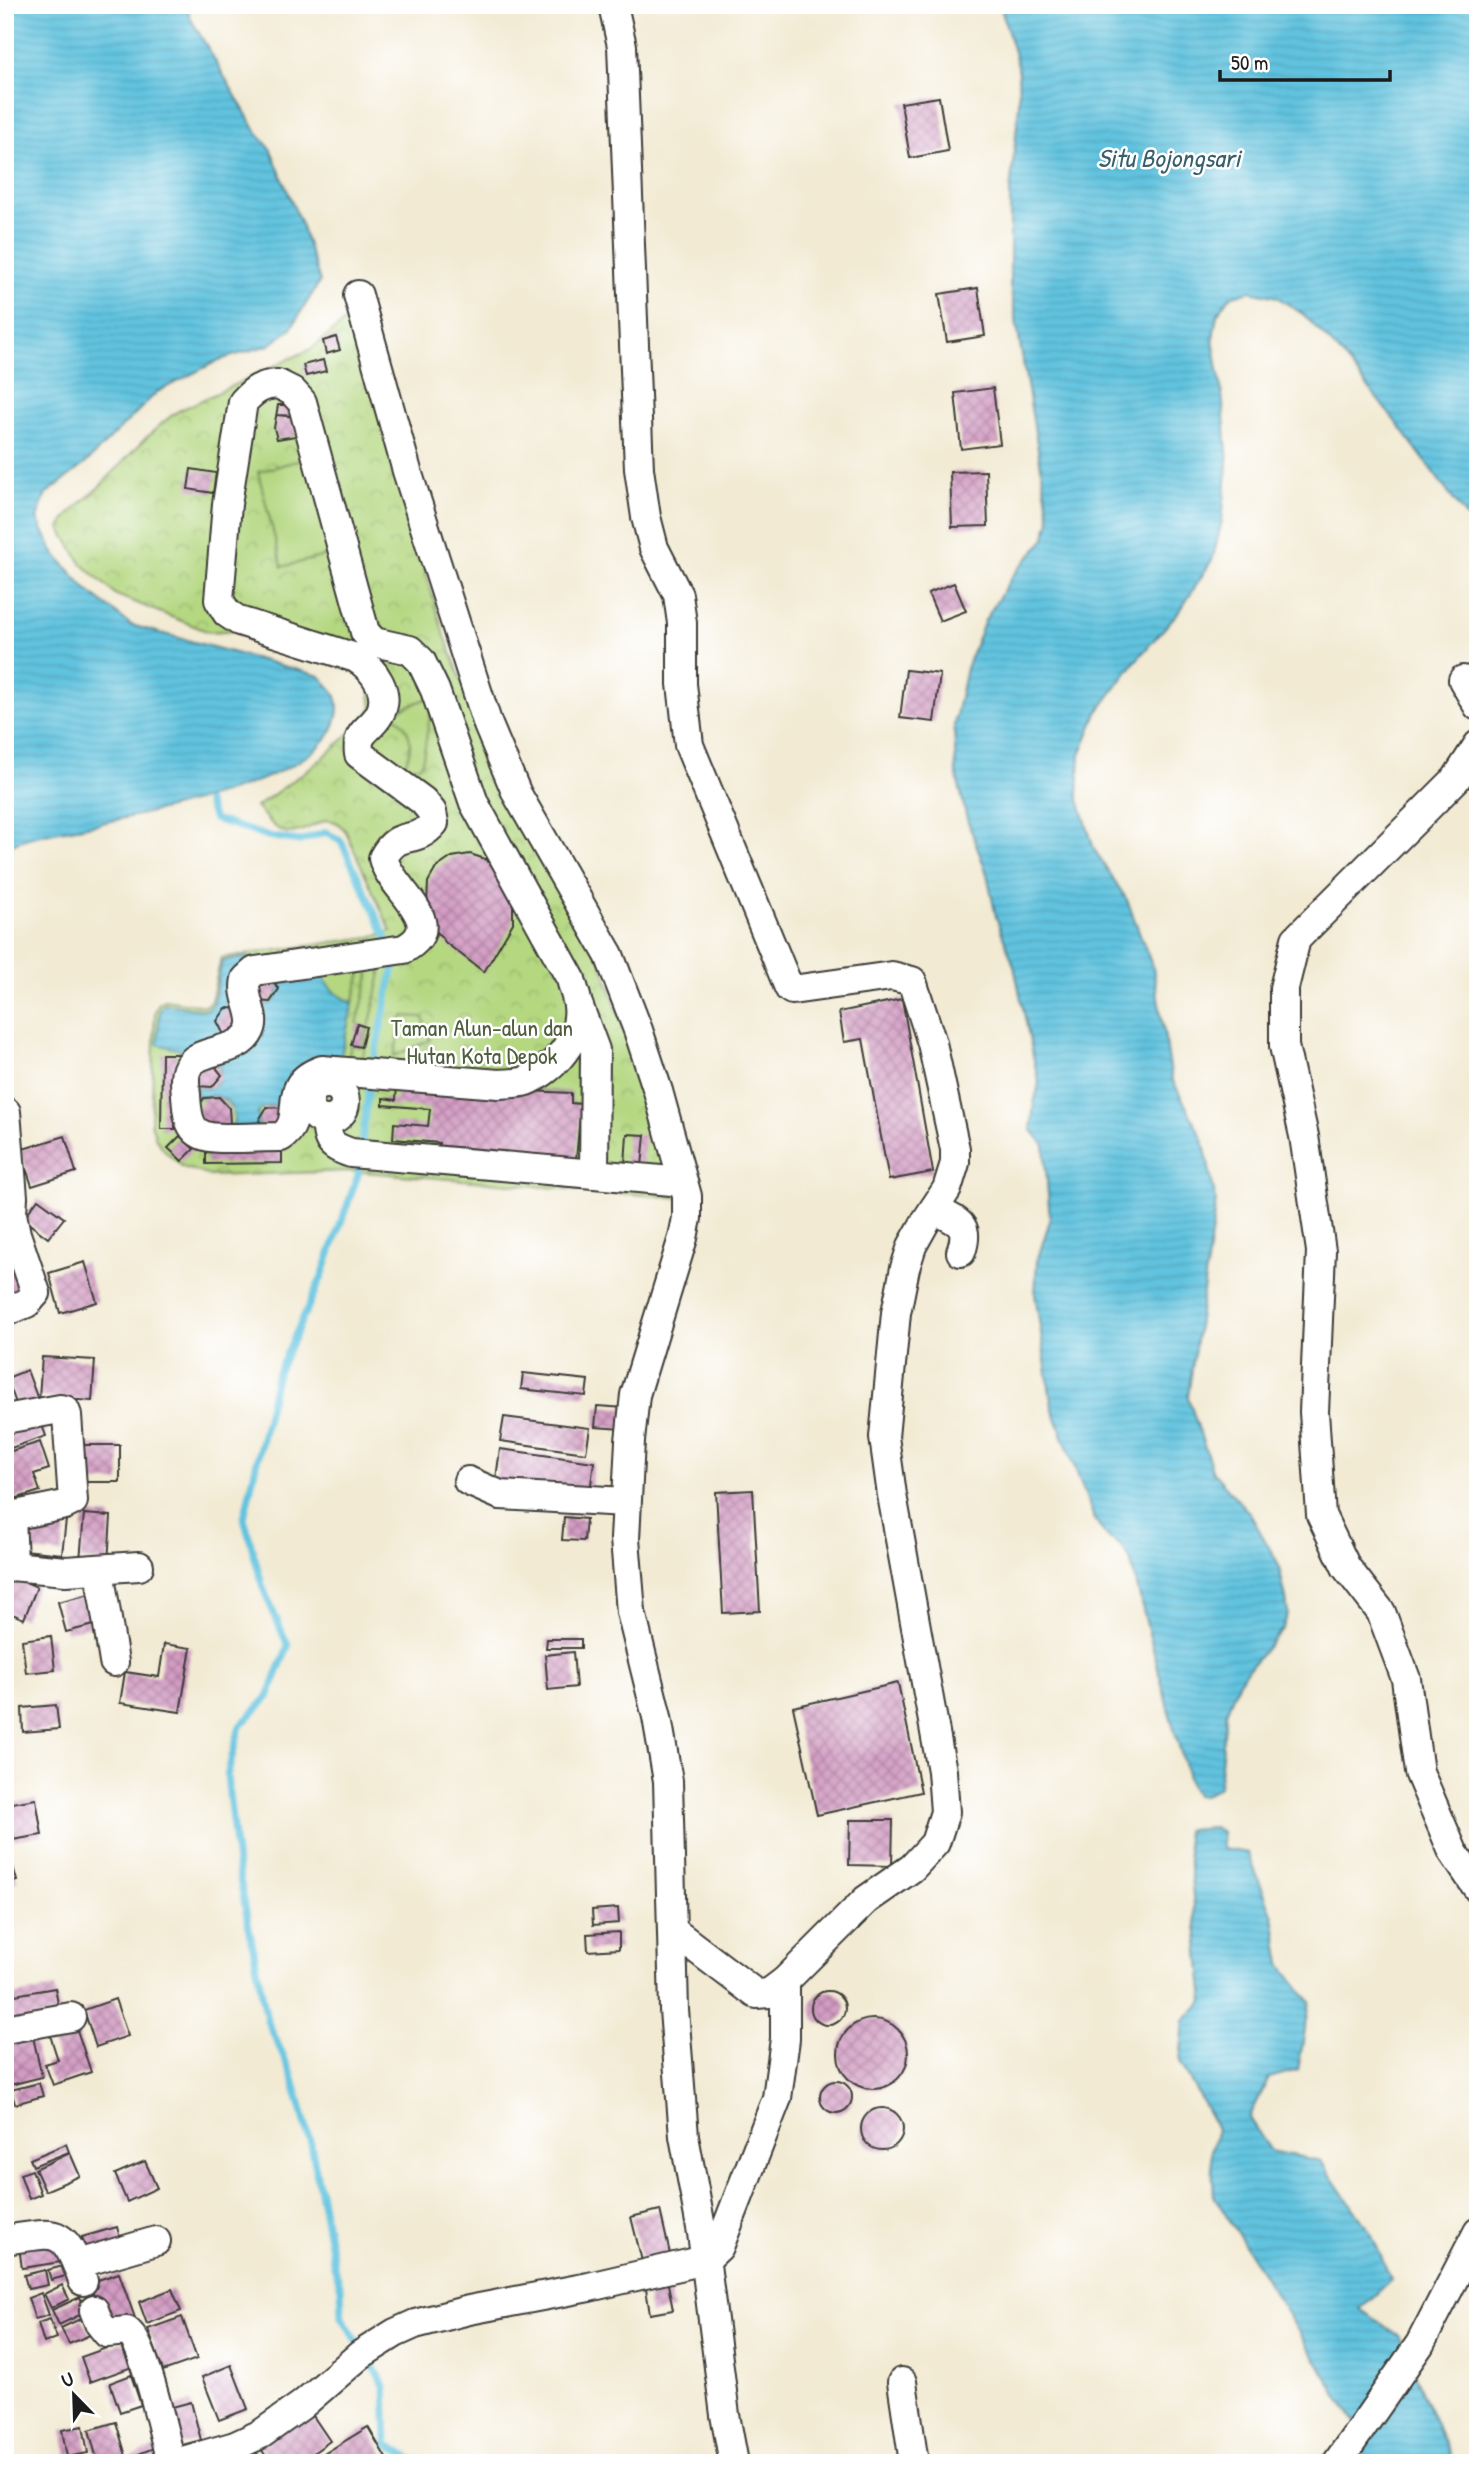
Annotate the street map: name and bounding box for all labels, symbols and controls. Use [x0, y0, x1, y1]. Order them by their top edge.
scale bar [1220, 38, 1390, 82]
text: 50 m [1231, 48, 1268, 77]
water label: Situ Bojongsari [1098, 140, 1243, 176]
park label: Taman Alun-alun dan Hutan Kota Depok [391, 1011, 573, 1071]
north arrow [38, 2360, 108, 2430]
text: U [57, 2365, 78, 2393]

